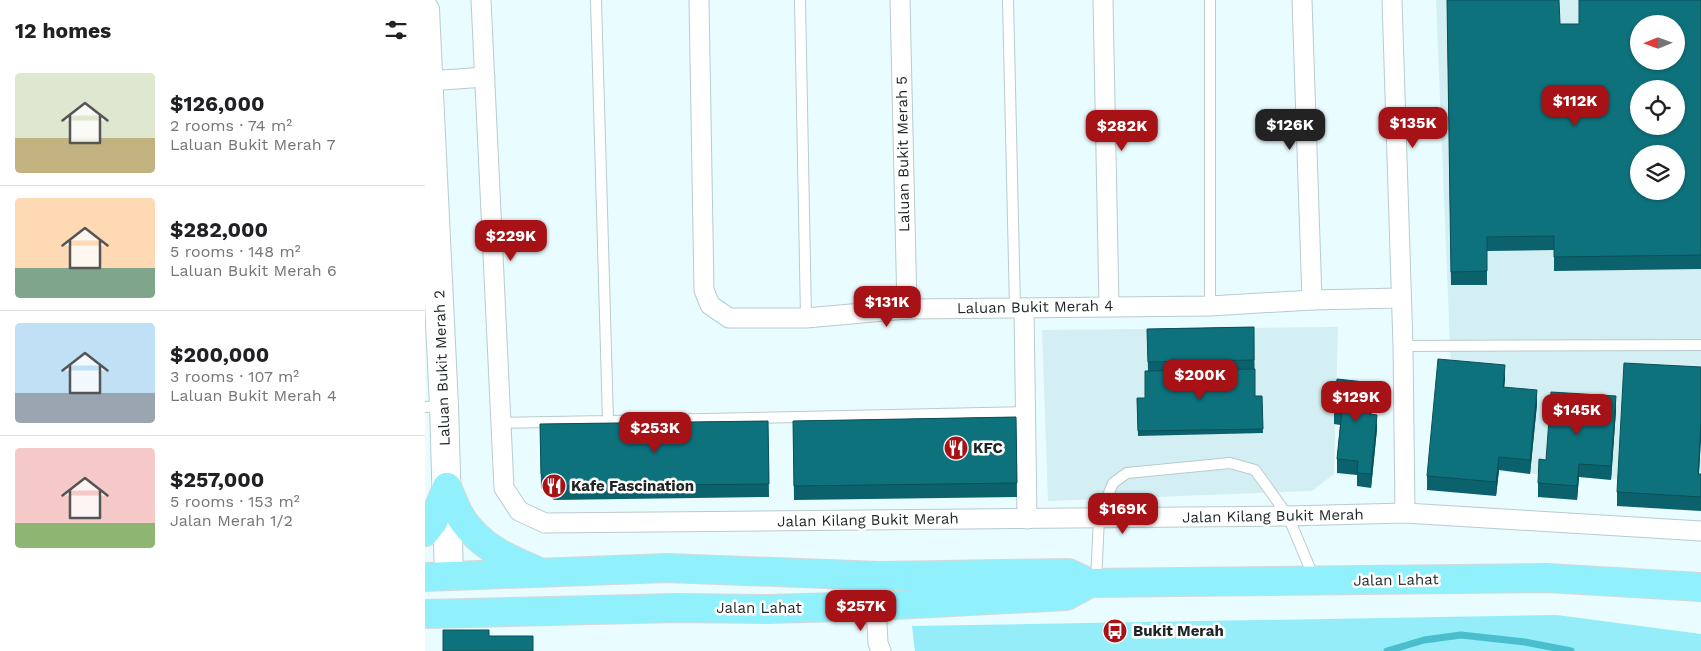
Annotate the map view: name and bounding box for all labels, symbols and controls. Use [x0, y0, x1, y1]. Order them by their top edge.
north arrow [1630, 15, 1685, 70]
map controls [1630, 15, 1685, 200]
icon: filters [382, 16, 410, 44]
text: 12 homes [15, 18, 111, 43]
street label: Laluan Bukit Merah 5 [893, 76, 913, 232]
button: locate [1630, 80, 1685, 135]
pin: $112K [1540, 84, 1610, 127]
text: $126,000 [170, 91, 264, 116]
text: $112K [1553, 91, 1597, 110]
icon: home [55, 93, 115, 153]
pin: $135K [1378, 106, 1448, 149]
pin: $126K [1255, 108, 1325, 151]
pin: $282K [1087, 110, 1157, 152]
text: $135K [1389, 113, 1437, 132]
text: $126K [1266, 115, 1314, 134]
text: 2 rooms · 74 m² [170, 116, 292, 135]
text: $282K [1097, 116, 1147, 135]
text: Laluan Bukit Merah 7 [170, 135, 335, 154]
button: layers [1630, 145, 1685, 200]
text: $282,000 [170, 217, 268, 242]
icon: home [55, 218, 115, 278]
pin: $229K [476, 220, 546, 262]
text: $229K [486, 226, 536, 245]
text: 5 rooms · 148 m² [170, 242, 301, 261]
text: Laluan Bukit Merah 6 [170, 261, 337, 280]
pin: $131K [852, 286, 922, 328]
street label: Laluan Bukit Merah 2 [430, 290, 454, 446]
text: $131K [865, 292, 909, 311]
street label: Laluan Bukit Merah 4 [957, 297, 1113, 317]
text: $200,000 [170, 342, 269, 367]
icon: home [55, 343, 115, 403]
pin: $200K [1165, 358, 1235, 401]
text: $200K [1174, 365, 1226, 384]
text: 3 rooms · 107 m² [170, 367, 299, 386]
pin: $129K [1321, 380, 1391, 423]
text: Laluan Bukit Merah 4 [170, 386, 337, 405]
text: $129K [1332, 387, 1380, 406]
pin: $145K [1542, 394, 1612, 436]
text: $145K [1553, 400, 1601, 419]
pin: $253K [620, 412, 690, 454]
text: $253K [630, 418, 680, 437]
restaurant icon: KFC [943, 435, 969, 461]
place label: KFC [973, 439, 1003, 457]
text: $257,000 [170, 467, 264, 492]
icon: home [55, 468, 115, 528]
restaurant icon: Kafe Fascination [541, 473, 567, 499]
place label: Kafe Fascination [571, 477, 694, 495]
text: 5 rooms · 153 m² [170, 492, 300, 511]
pin: $169K [1088, 492, 1158, 535]
text: $169K [1099, 499, 1147, 518]
street label: Jalan Kilang Bukit Merah [1182, 505, 1364, 527]
street label: Jalan Kilang Bukit Merah [777, 509, 959, 531]
text: Jalan Merah 1/2 [170, 511, 293, 530]
street label: Jalan Lahat [1353, 570, 1440, 590]
pin: $257K [826, 590, 896, 632]
text: $257K [836, 596, 886, 615]
street label: Jalan Lahat [716, 599, 802, 617]
bus stop icon: Bukit Merah [1102, 618, 1128, 644]
place label: Bukit Merah [1133, 622, 1224, 640]

